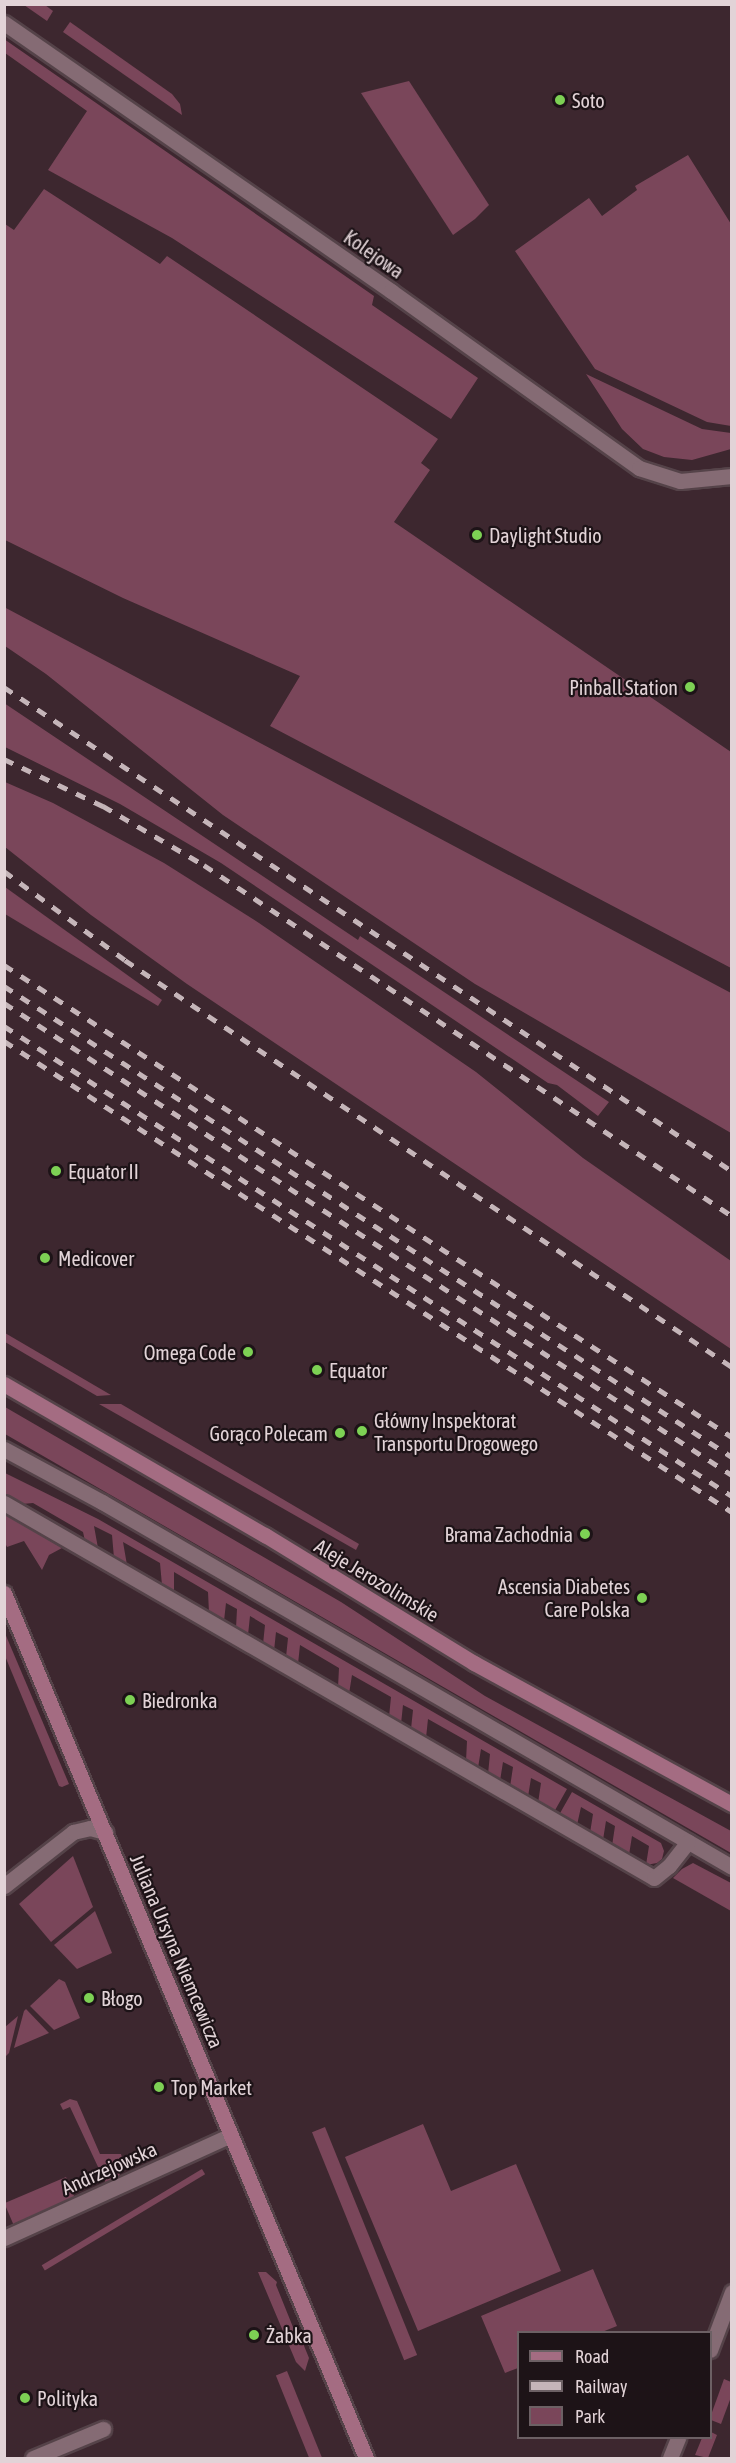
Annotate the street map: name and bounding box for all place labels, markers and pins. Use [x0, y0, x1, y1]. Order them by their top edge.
place label: Soto [572, 88, 605, 112]
marker: Soto [553, 93, 567, 107]
place label: Daylight Studio [489, 523, 602, 547]
marker: Daylight Studio [470, 528, 484, 542]
place label: Pinball Station [569, 675, 678, 699]
marker: Pinball Station [683, 680, 697, 694]
place label: Equator II [68, 1159, 139, 1183]
marker: Equator II [49, 1164, 63, 1178]
place label: Medicover [58, 1246, 134, 1270]
marker: Medicover [36, 1249, 54, 1267]
place label: Omega Code [144, 1340, 236, 1364]
marker: Omega Code [241, 1345, 255, 1359]
place label: Equator [329, 1358, 387, 1382]
marker: Equator [310, 1363, 324, 1377]
place label: Główny Inspektorat Transportu Drogowego [374, 1408, 538, 1455]
place label: Gorąco Polecam [209, 1421, 328, 1445]
marker: Główny Inspektorat Transportu Drogowego [355, 1424, 369, 1438]
marker: Gorąco Polecam [333, 1426, 347, 1440]
place label: Brama Zachodnia [444, 1522, 573, 1546]
marker: Brama Zachodnia [578, 1527, 592, 1541]
place label: Ascensia Diabetes Care Polska [498, 1574, 630, 1621]
marker: Ascensia Diabetes Care Polska [635, 1591, 649, 1605]
place label: Biedronka [142, 1688, 218, 1712]
marker: Biedronka [123, 1693, 137, 1707]
place label: Błogo [101, 1986, 143, 2010]
marker: Błogo [82, 1991, 96, 2005]
place label: Top Market [171, 2075, 252, 2099]
marker: Top Market [152, 2080, 166, 2094]
place label: Żabka [266, 2323, 312, 2347]
marker: Żabka [247, 2328, 261, 2342]
place label: Polityka [37, 2386, 98, 2410]
marker: Polityka [18, 2391, 32, 2405]

